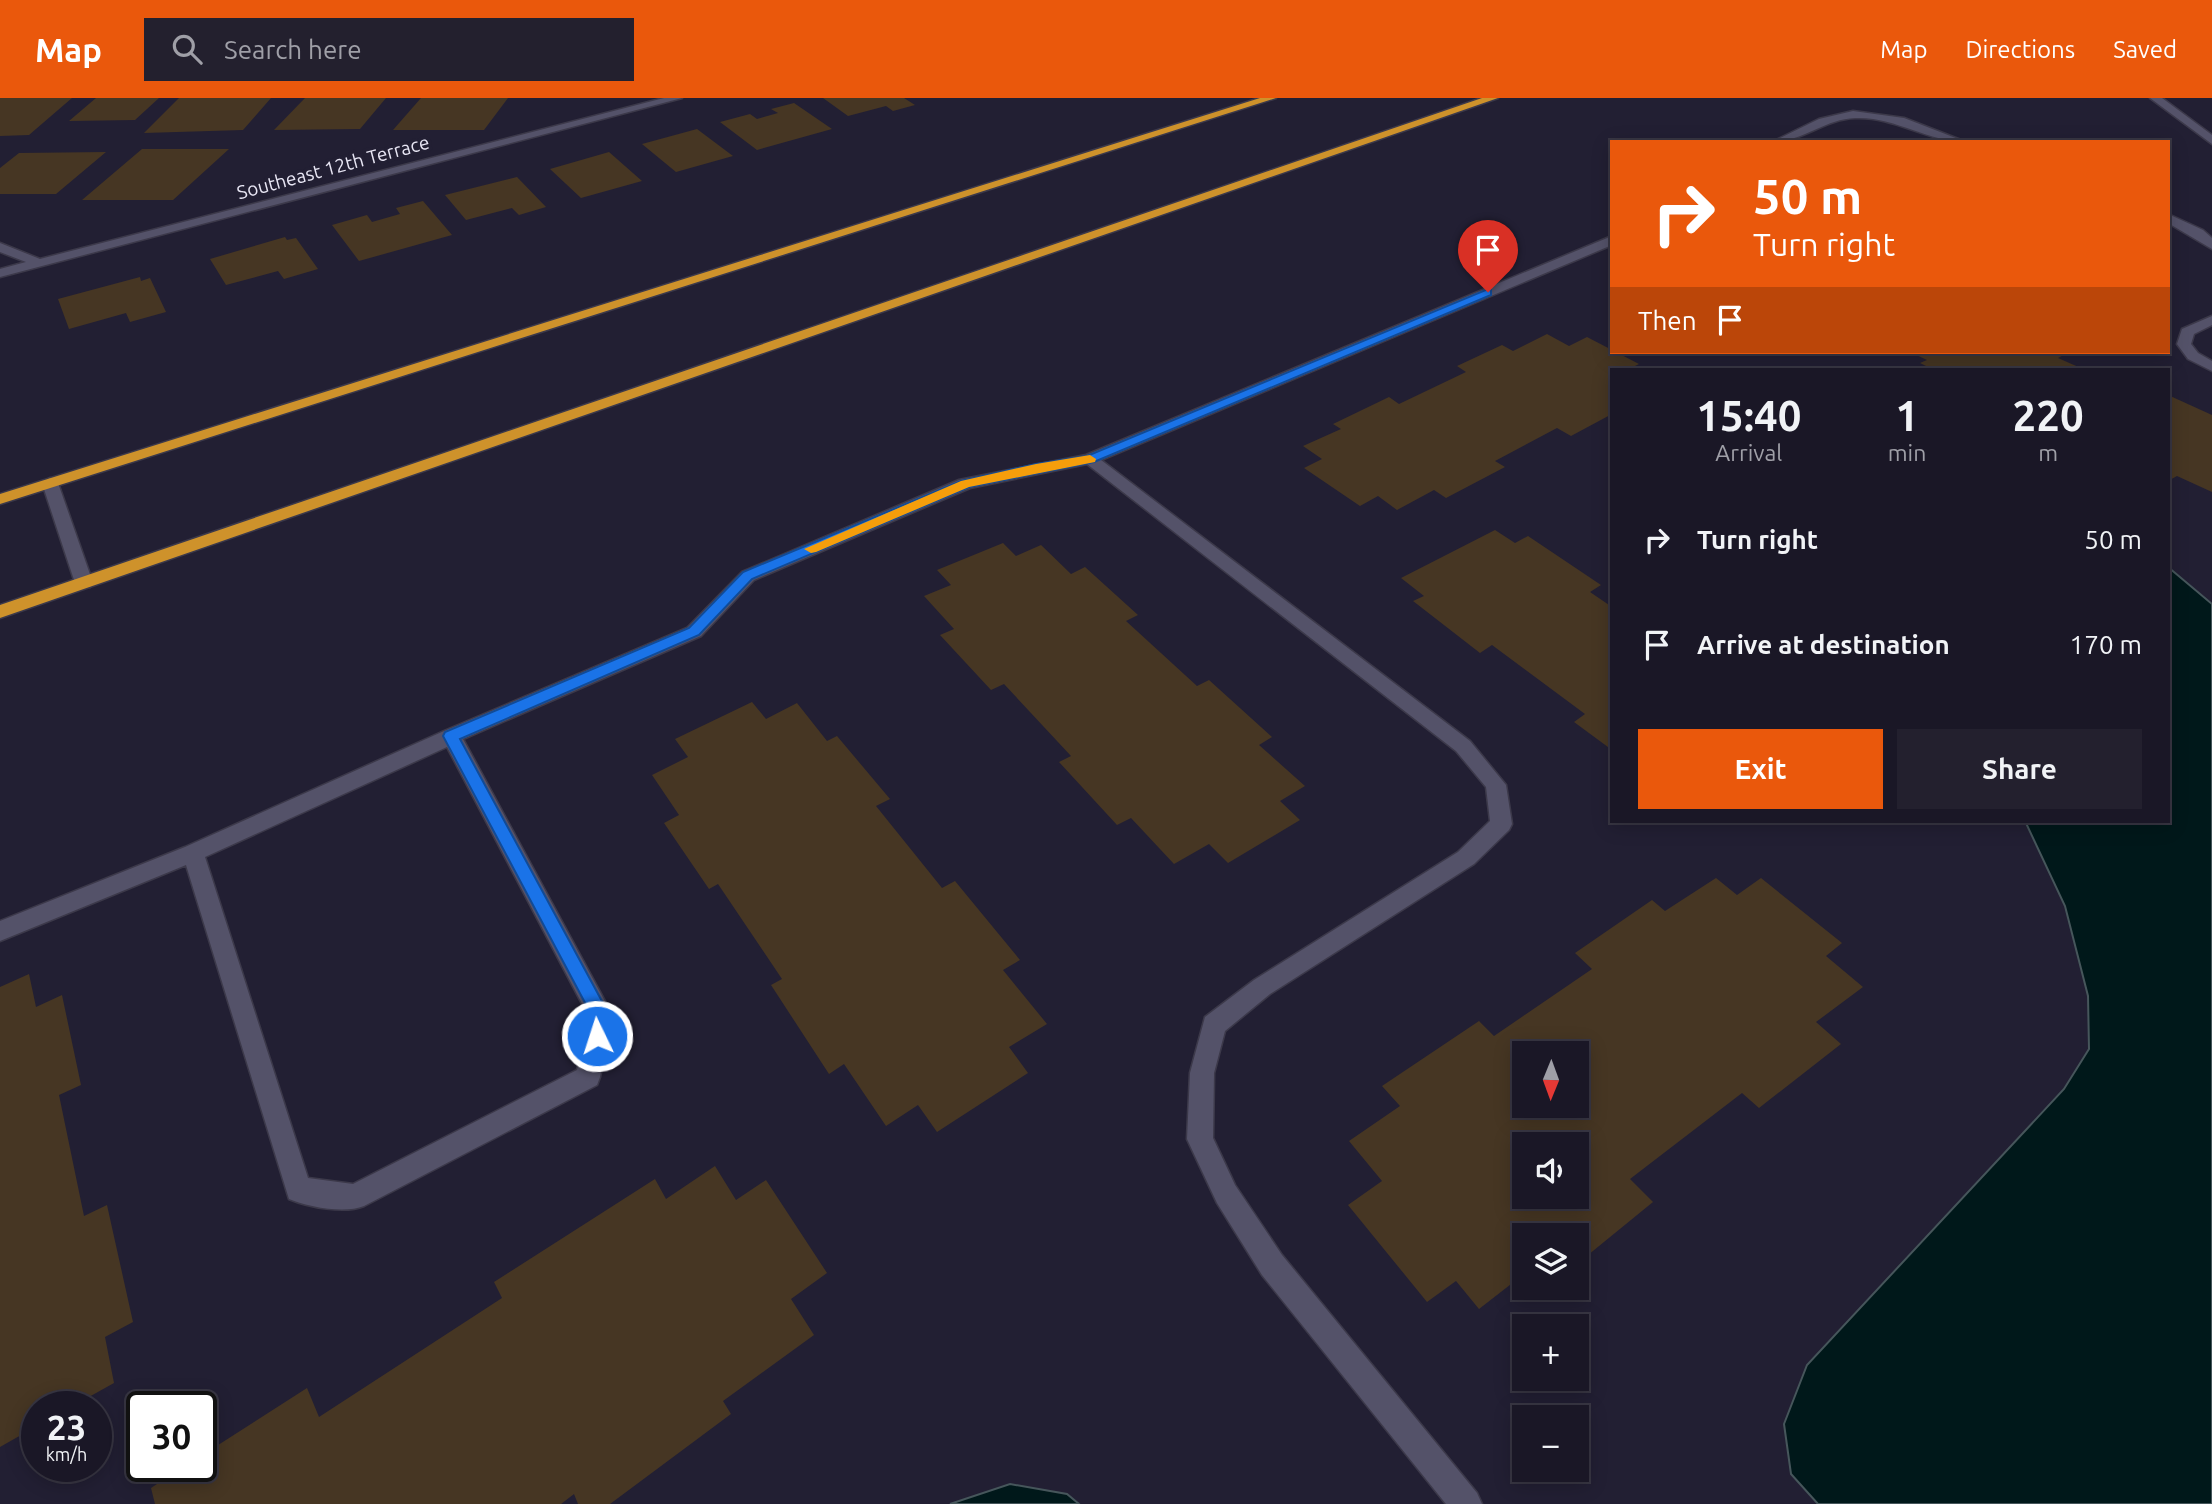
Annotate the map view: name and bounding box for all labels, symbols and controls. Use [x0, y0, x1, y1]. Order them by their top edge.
search box [144, 18, 634, 81]
icon: search [168, 30, 206, 68]
text: Map [35, 31, 102, 68]
text: Search here [224, 35, 362, 64]
text: Map [1880, 36, 1927, 63]
text: Directions [1965, 36, 2075, 63]
text: Saved [2113, 36, 2177, 63]
street label: Southeast 12th Terrace [234, 131, 432, 203]
icon: right [1638, 168, 1729, 259]
text: 50 m [1753, 168, 1862, 223]
pin [1458, 220, 1518, 292]
text: Turn right [1753, 226, 1895, 262]
icon: arrive [1469, 231, 1507, 269]
icon: arrive [1711, 301, 1749, 339]
text: Then [1638, 306, 1697, 335]
text: 15:40 [1696, 392, 1801, 439]
text: 1 [1895, 392, 1919, 439]
text: 220 [2013, 392, 2084, 439]
text: Arrival [1715, 440, 1782, 465]
text: min [1888, 440, 1926, 465]
text: m [2038, 440, 2058, 465]
icon: right [1638, 521, 1676, 559]
text: Turn right [1697, 525, 1818, 554]
text: 50 m [2084, 525, 2142, 554]
icon: arrive [1638, 626, 1676, 664]
text: Arrive at destination [1697, 630, 1950, 659]
text: 170 m [2070, 630, 2142, 659]
button: Exit [1638, 729, 1883, 809]
button: Share [1897, 729, 2142, 809]
position arrow [560, 999, 634, 1073]
north arrow [1512, 1041, 1589, 1118]
map controls [1512, 1041, 1589, 1482]
button: sound [1512, 1132, 1589, 1209]
button: layers [1512, 1223, 1589, 1300]
button: + [1512, 1314, 1589, 1391]
speed limit sign: 30 [126, 1391, 217, 1482]
button: − [1512, 1405, 1589, 1482]
text: 23 [47, 1407, 86, 1447]
text: km/h [46, 1444, 87, 1464]

